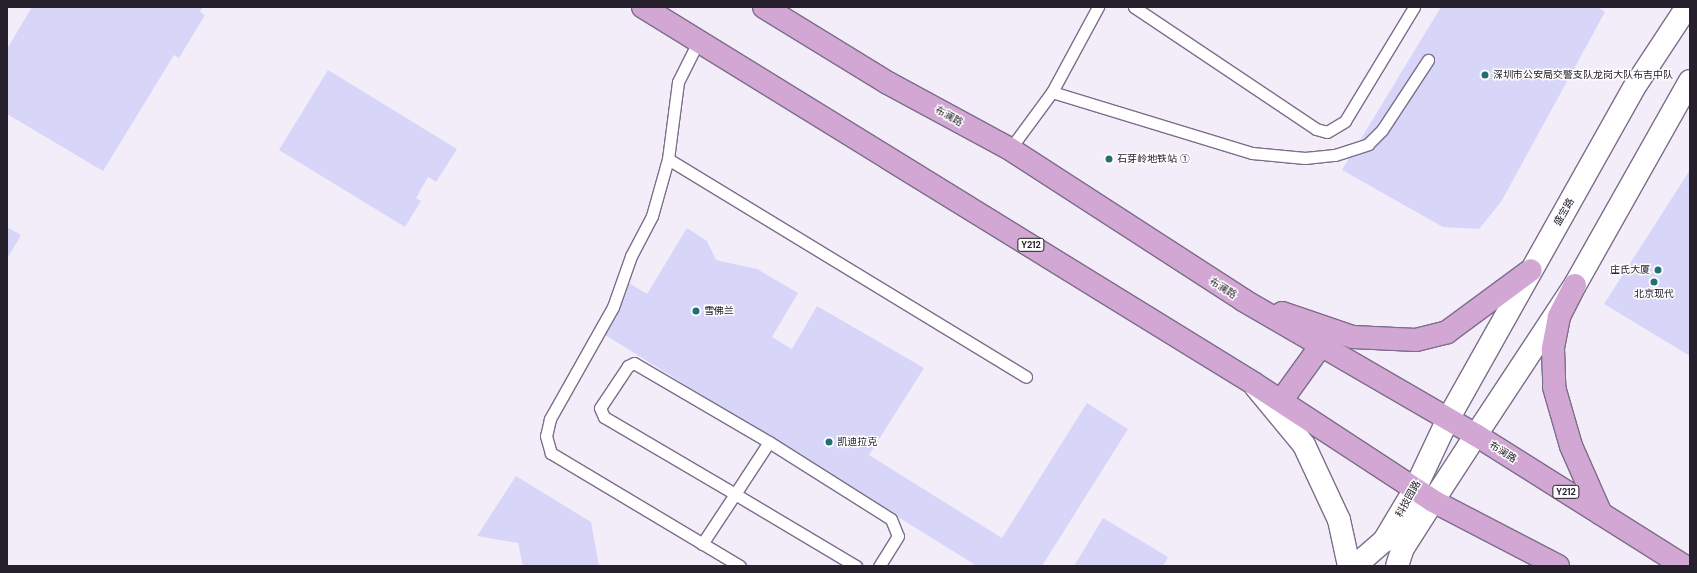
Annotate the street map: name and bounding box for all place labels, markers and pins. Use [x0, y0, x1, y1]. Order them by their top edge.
place label: 深圳市公安局交警支队龙岗大队布吉中队 [1493, 69, 1673, 81]
marker: 深圳市公安局交警支队龙岗大队布吉中队 [1480, 70, 1490, 80]
place label: 石芽岭地铁站 ① [1117, 153, 1190, 165]
marker: 石芽岭地铁站 ① [1104, 154, 1114, 164]
place label: 庄氏大厦 [1610, 264, 1650, 276]
marker: 庄氏大厦 [1653, 265, 1663, 275]
marker: 北京现代 [1649, 277, 1659, 287]
place label: 北京现代 [1634, 288, 1674, 300]
place label: 雪佛兰 [704, 305, 734, 317]
marker: 雪佛兰 [691, 306, 701, 316]
place label: 凯迪拉克 [837, 436, 877, 448]
marker: 凯迪拉克 [824, 437, 834, 447]

